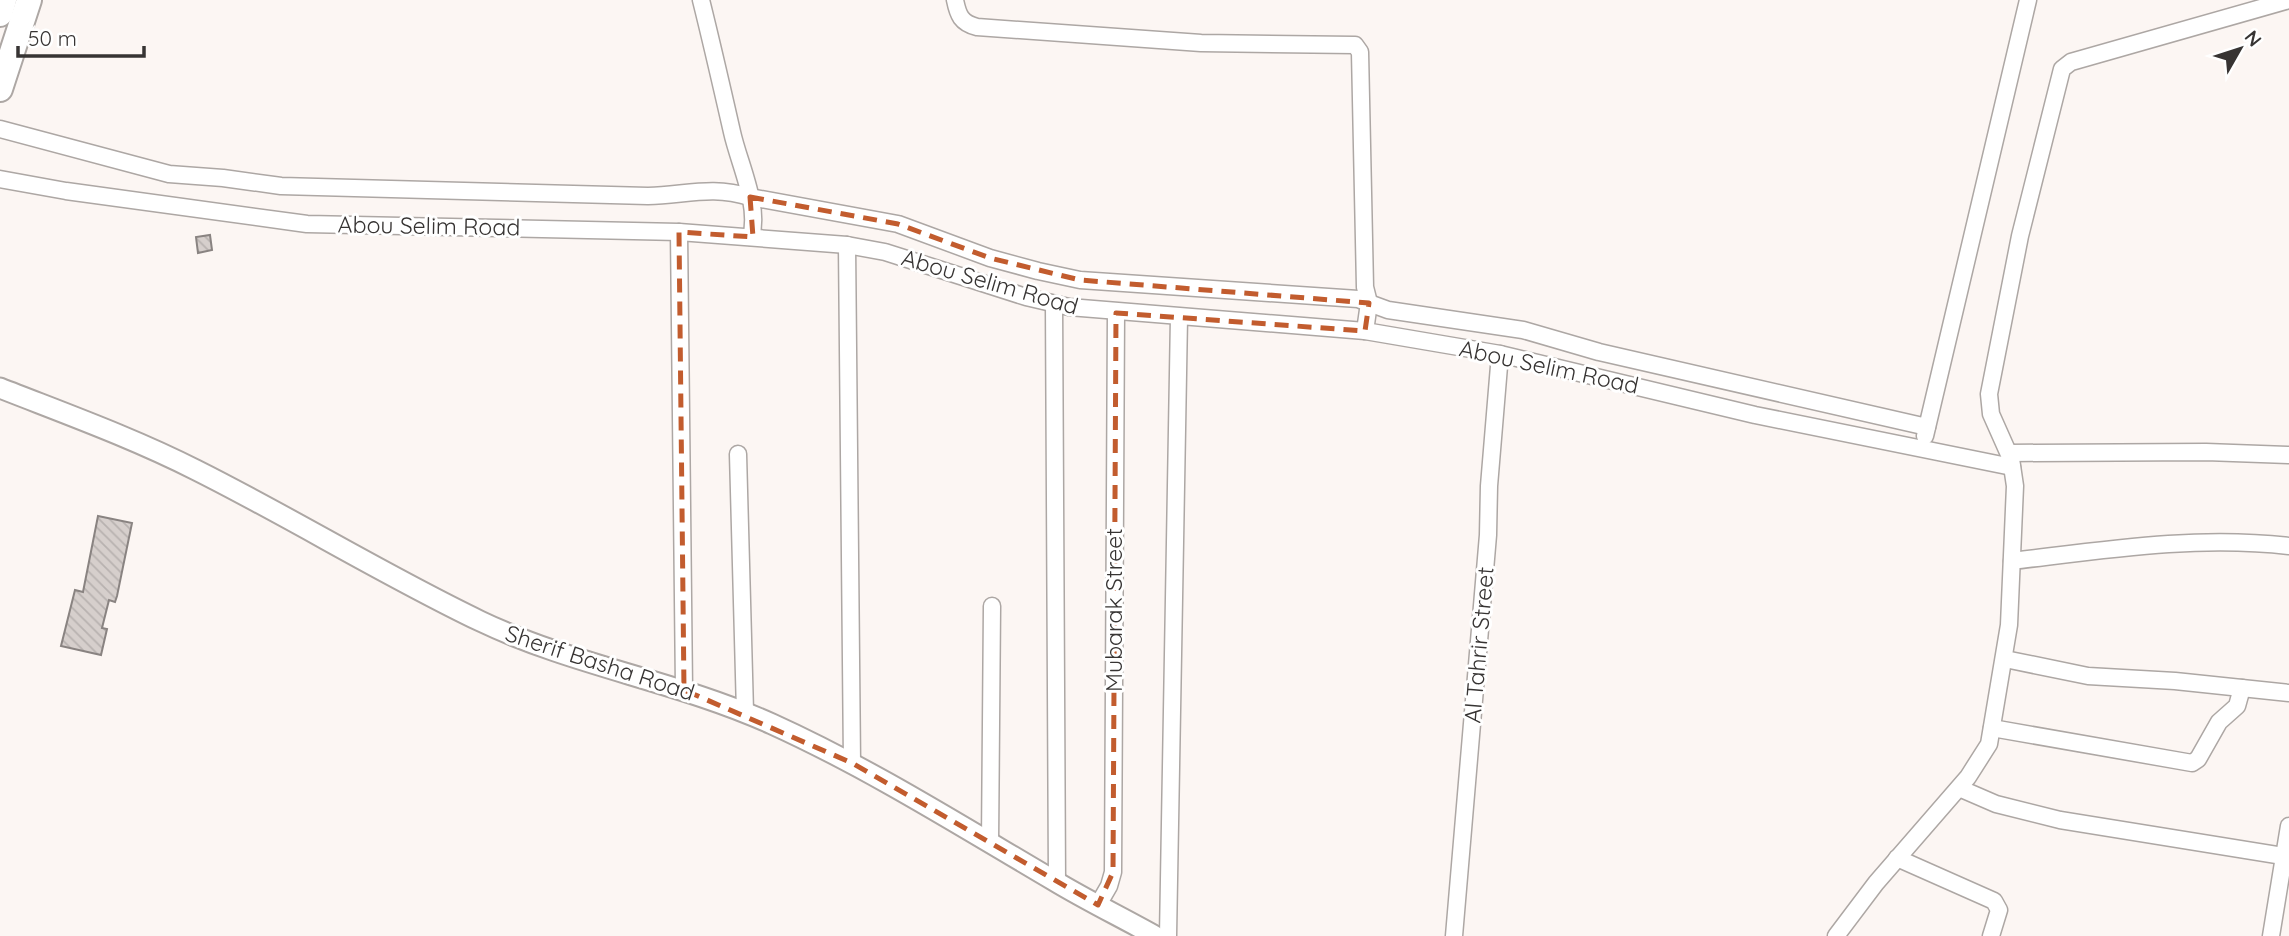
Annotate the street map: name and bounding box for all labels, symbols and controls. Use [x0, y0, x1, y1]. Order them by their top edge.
scale bar [18, 14, 144, 58]
north arrow [2205, 14, 2275, 84]
text: 50 m [28, 25, 77, 51]
text: N [2239, 25, 2267, 51]
street label: Abou Selim Road [338, 209, 521, 242]
street label: Abou Selim Road [898, 242, 1082, 321]
street label: Abou Selim Road [1457, 333, 1641, 400]
street label: Mubarak Street [1099, 528, 1128, 692]
street label: Al Tahrir Street [1457, 565, 1500, 724]
street label: Sherif Basha Road [502, 618, 698, 707]

